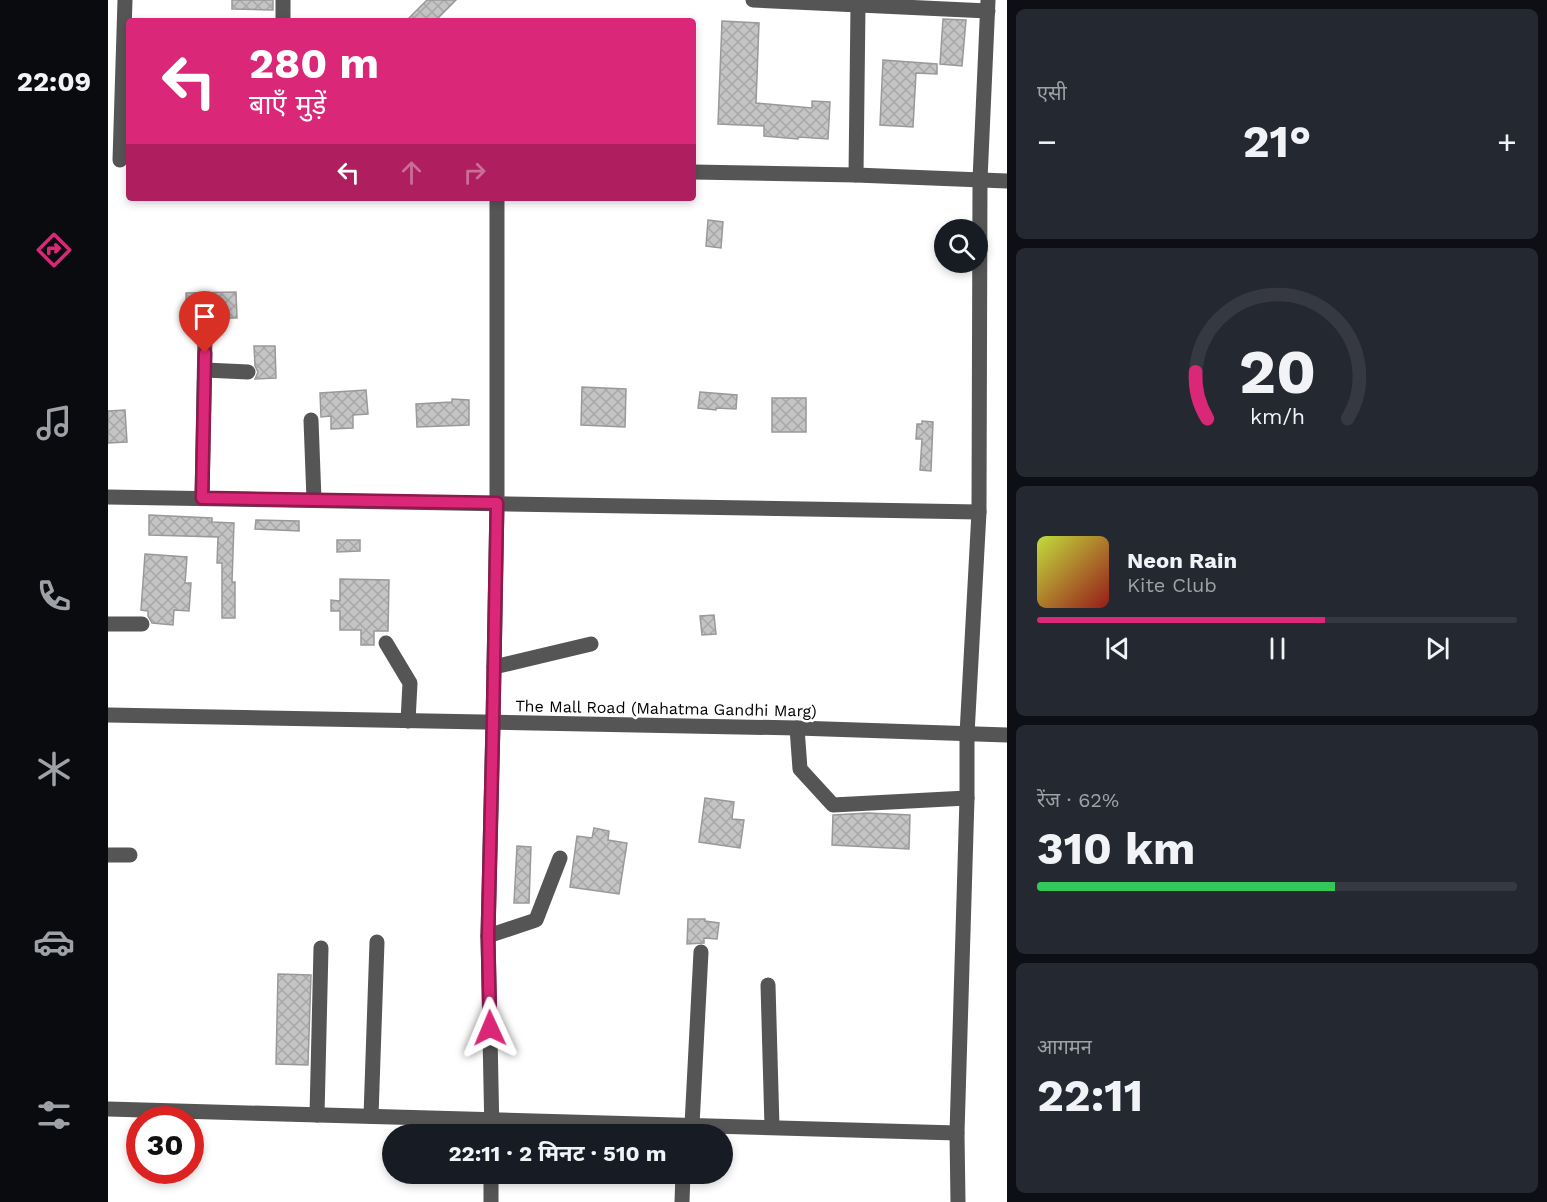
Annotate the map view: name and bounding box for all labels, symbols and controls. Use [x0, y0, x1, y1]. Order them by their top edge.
text: 280 m [249, 39, 379, 88]
icon: left [150, 42, 228, 120]
text: 22:09 [17, 66, 91, 98]
text: एसी [1037, 81, 1067, 105]
text: बाएँ मुड़ें [249, 89, 326, 121]
text: 21° [1243, 115, 1311, 168]
text: − [1037, 122, 1057, 161]
text: + [1497, 122, 1517, 161]
icon: left [332, 156, 365, 189]
icon: ahead [395, 156, 428, 189]
icon: right [458, 156, 491, 189]
map controls [934, 219, 988, 273]
button: search [934, 219, 988, 273]
icon: directions [33, 229, 75, 271]
pin [179, 291, 230, 353]
icon: arrive [188, 300, 221, 333]
text: 20 [1238, 336, 1316, 409]
icon: music [33, 402, 75, 444]
text: km/h [1249, 405, 1305, 430]
text: Neon Rain [1127, 548, 1237, 573]
text: Kite Club [1127, 573, 1217, 597]
icon: phone [33, 575, 75, 617]
icon: previous [1101, 632, 1134, 665]
icon: pause [1261, 632, 1294, 665]
icon: next [1421, 632, 1454, 665]
street label: The Mall Road (Mahatma Gandhi Marg) [515, 696, 817, 721]
icon: climate [33, 748, 75, 790]
text: रेंज · 62% [1037, 788, 1119, 812]
text: 310 km [1037, 822, 1195, 875]
icon: car [33, 921, 75, 963]
position arrow [458, 996, 522, 1060]
text: आगमन [1037, 1035, 1092, 1059]
text: 22:11 [1037, 1069, 1143, 1122]
icon: filters [33, 1094, 75, 1136]
speed limit sign: 30 [126, 1106, 204, 1184]
text: 22:11 · 2 मिनट · 510 m [448, 1141, 667, 1166]

